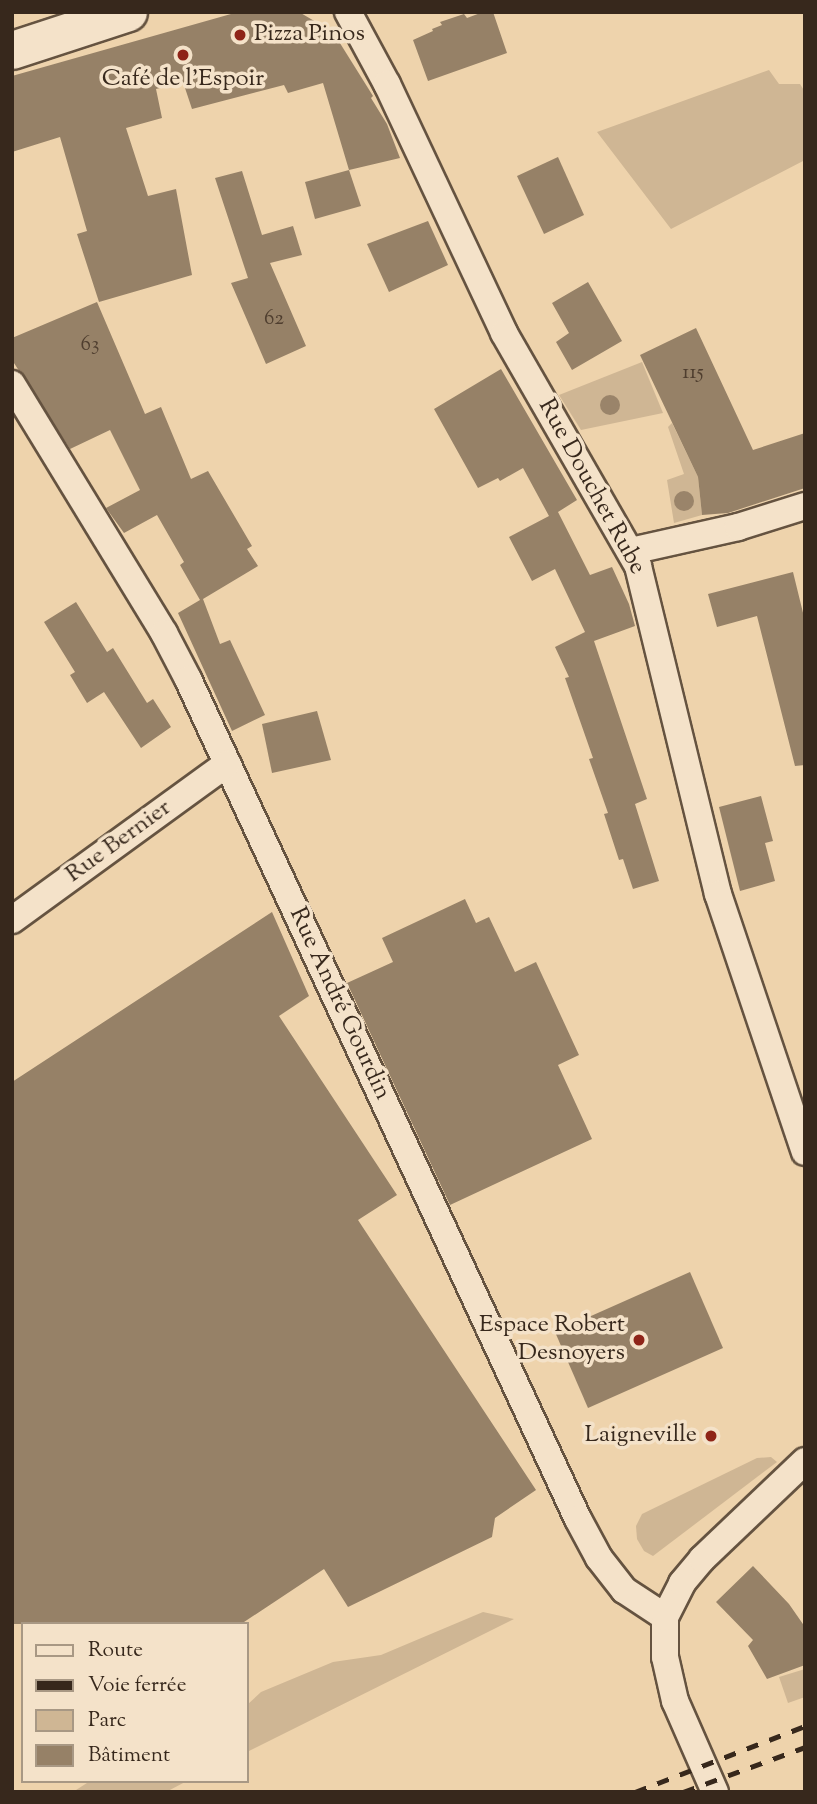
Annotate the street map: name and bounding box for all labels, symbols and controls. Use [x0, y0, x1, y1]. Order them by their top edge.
place label: Pizza Pinos [254, 21, 365, 49]
marker: Pizza Pinos [232, 27, 248, 43]
marker: Café de l'Espoir [175, 47, 191, 63]
place label: Café de l'Espoir [102, 66, 264, 94]
house number: 62 [264, 306, 284, 332]
house number: 63 [81, 332, 99, 358]
house number: 115 [682, 360, 704, 386]
street label: Rue Douchet Rube [531, 394, 651, 580]
street label: Rue Bernier [61, 794, 177, 890]
street label: Rue André Gourdin [282, 903, 396, 1105]
place label: Espace Robert Desnoyers [479, 1312, 625, 1368]
marker: Espace Robert Desnoyers [631, 1332, 647, 1348]
place label: Laigneville [585, 1422, 697, 1450]
marker: Laigneville [703, 1428, 719, 1444]
legend [21, 1622, 248, 1783]
text: Route [88, 1636, 143, 1666]
text: Voie ferrée [88, 1671, 186, 1701]
text: Parc [88, 1706, 126, 1736]
text: Bâtiment [88, 1741, 170, 1771]

